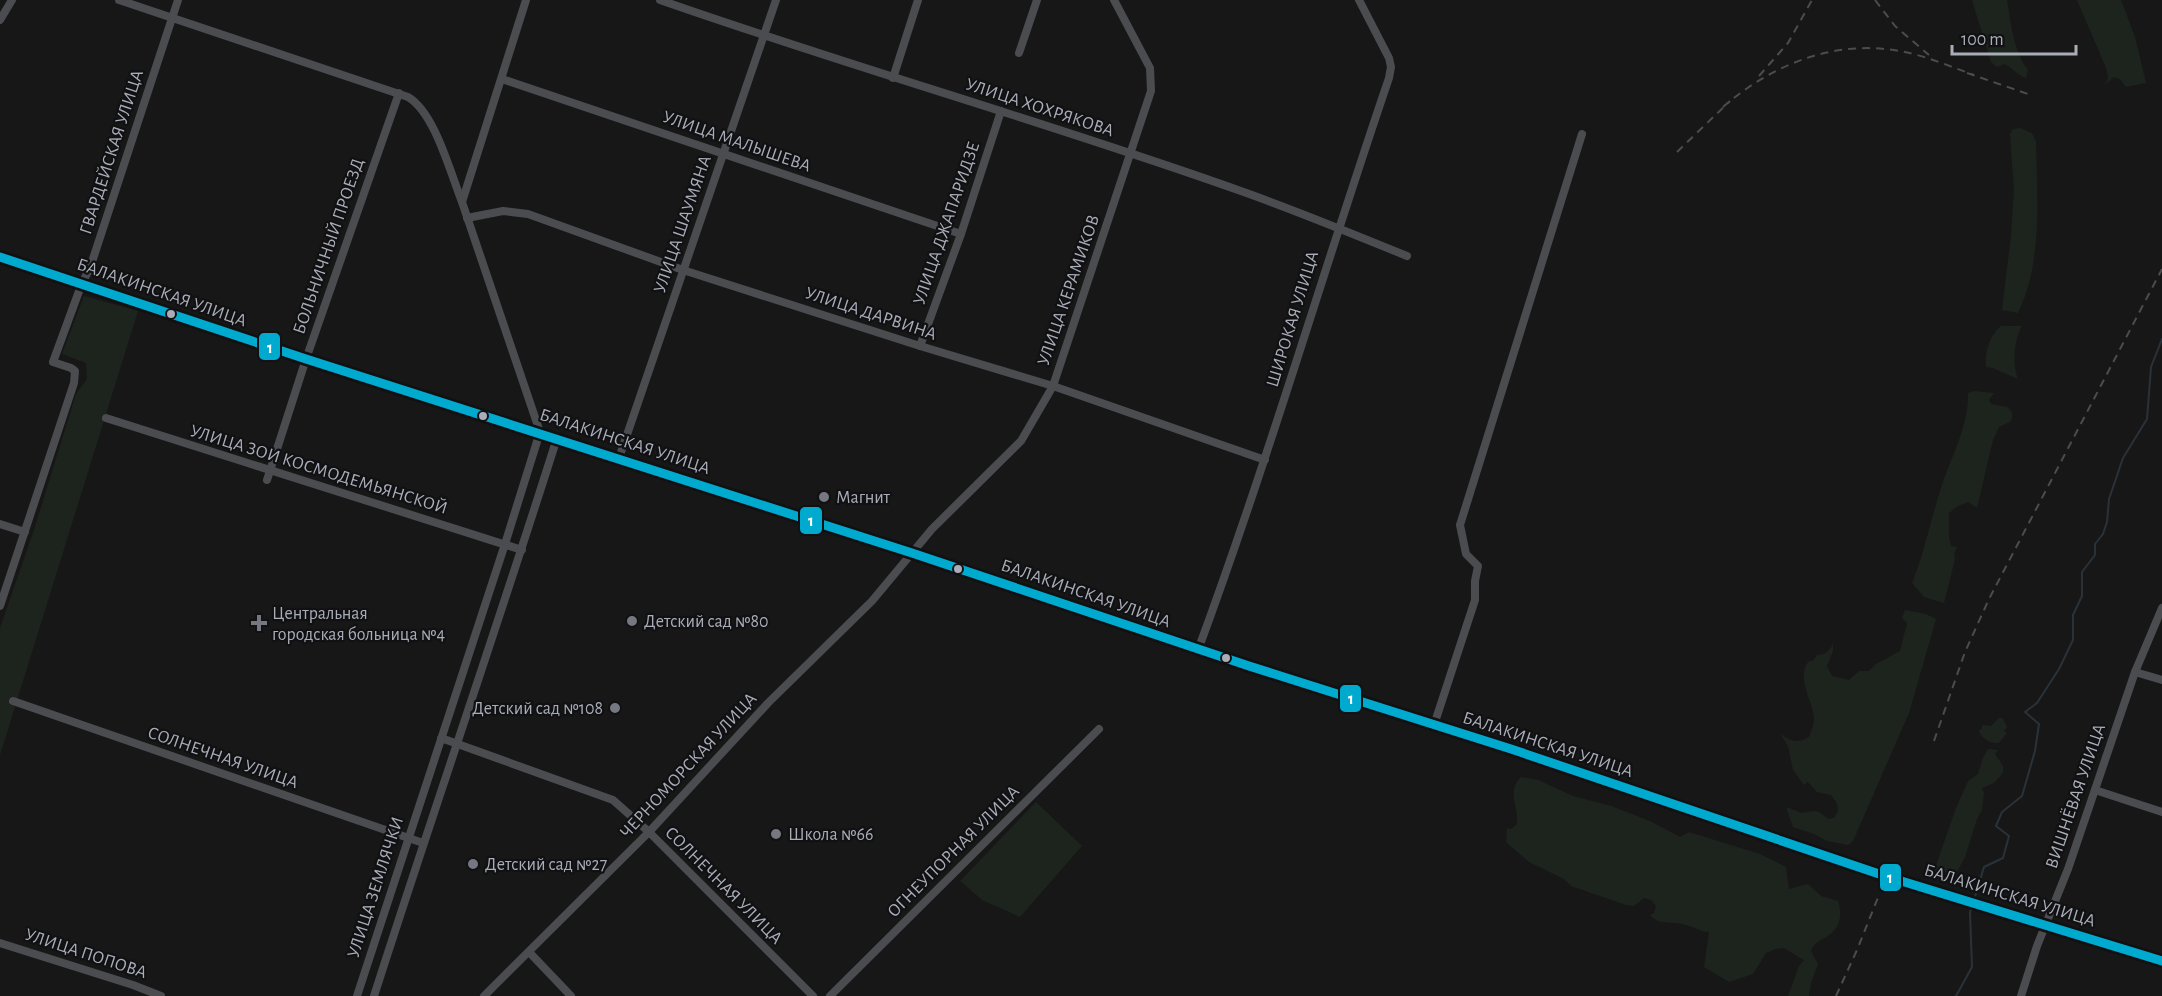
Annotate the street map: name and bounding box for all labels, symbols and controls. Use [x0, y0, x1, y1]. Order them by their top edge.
scale bar [1952, 18, 2076, 56]
text: 100 m [1961, 31, 2004, 49]
street label: ГВАРДЕЙСКАЯ УЛИЦА [75, 67, 147, 237]
street label: УЛИЦА ХОХРЯКОВА [963, 76, 1116, 141]
street label: УЛИЦА МАЛЫШЕВА [660, 108, 814, 176]
street label: УЛИЦА ДЖАПАРИДЗЕ [911, 139, 983, 307]
street label: УЛИЦА ШАУМЯНА [651, 153, 715, 296]
street label: БОЛЬНИЧНЫЙ ПРОЕЗД [288, 155, 368, 337]
street label: УЛИЦА КЕРАМИКОВ [1035, 213, 1103, 368]
street label: ШИРОКАЯ УЛИЦА [1264, 249, 1322, 390]
street label: БАЛАКИНСКАЯ УЛИЦА [75, 255, 249, 331]
street label: УЛИЦА ДАРВИНА [803, 284, 939, 344]
unlabelled marker [165, 308, 177, 320]
line badge: 1 [258, 332, 281, 361]
text: 1 [267, 340, 273, 356]
street label: БАЛАКИНСКАЯ УЛИЦА [537, 406, 713, 478]
unlabelled marker [477, 410, 489, 422]
street label: УЛИЦА ЗОИ КОСМОДЕМЬЯНСКОЙ [188, 420, 450, 518]
place label: Магнит [836, 489, 891, 507]
marker: Магнит [817, 490, 831, 504]
line badge: 1 [799, 506, 823, 535]
text: 1 [808, 513, 814, 529]
street label: БАЛАКИНСКАЯ УЛИЦА [999, 556, 1173, 632]
unlabelled marker [952, 563, 964, 575]
place label: Центральная городская больница №4 [272, 605, 445, 644]
place label: Детский сад №80 [644, 613, 769, 631]
marker: Центральная городская больница №4 [250, 614, 268, 632]
marker: Детский сад №80 [625, 614, 639, 628]
unlabelled marker [1220, 652, 1232, 664]
line badge: 1 [1339, 684, 1362, 713]
street label: ЧЕРНОМОРСКАЯ УЛИЦА [617, 689, 761, 842]
text: 1 [1348, 691, 1354, 707]
place label: Детский сад №108 [472, 700, 603, 718]
marker: Детский сад №108 [608, 701, 622, 715]
street label: БАЛАКИНСКАЯ УЛИЦА [1460, 709, 1636, 781]
street label: ВИШНЁВАЯ УЛИЦА [2041, 721, 2109, 871]
street label: СОЛНЕЧНАЯ УЛИЦА [145, 724, 301, 792]
street label: ОГНЕУПОРНАЯ УЛИЦА [884, 782, 1023, 921]
street label: УЛИЦА ЗЕМЛЯЧКИ [345, 814, 407, 960]
street label: СОЛНЕЧНАЯ УЛИЦА [661, 824, 786, 948]
place label: Школа №66 [788, 826, 873, 844]
marker: Школа №66 [769, 827, 783, 841]
place label: Детский сад №27 [485, 856, 607, 874]
marker: Детский сад №27 [466, 857, 480, 871]
street label: БАЛАКИНСКАЯ УЛИЦА [1922, 861, 2098, 931]
line badge: 1 [1879, 863, 1902, 892]
text: 1 [1887, 870, 1893, 886]
street label: УЛИЦА ПОПОВА [22, 926, 149, 982]

